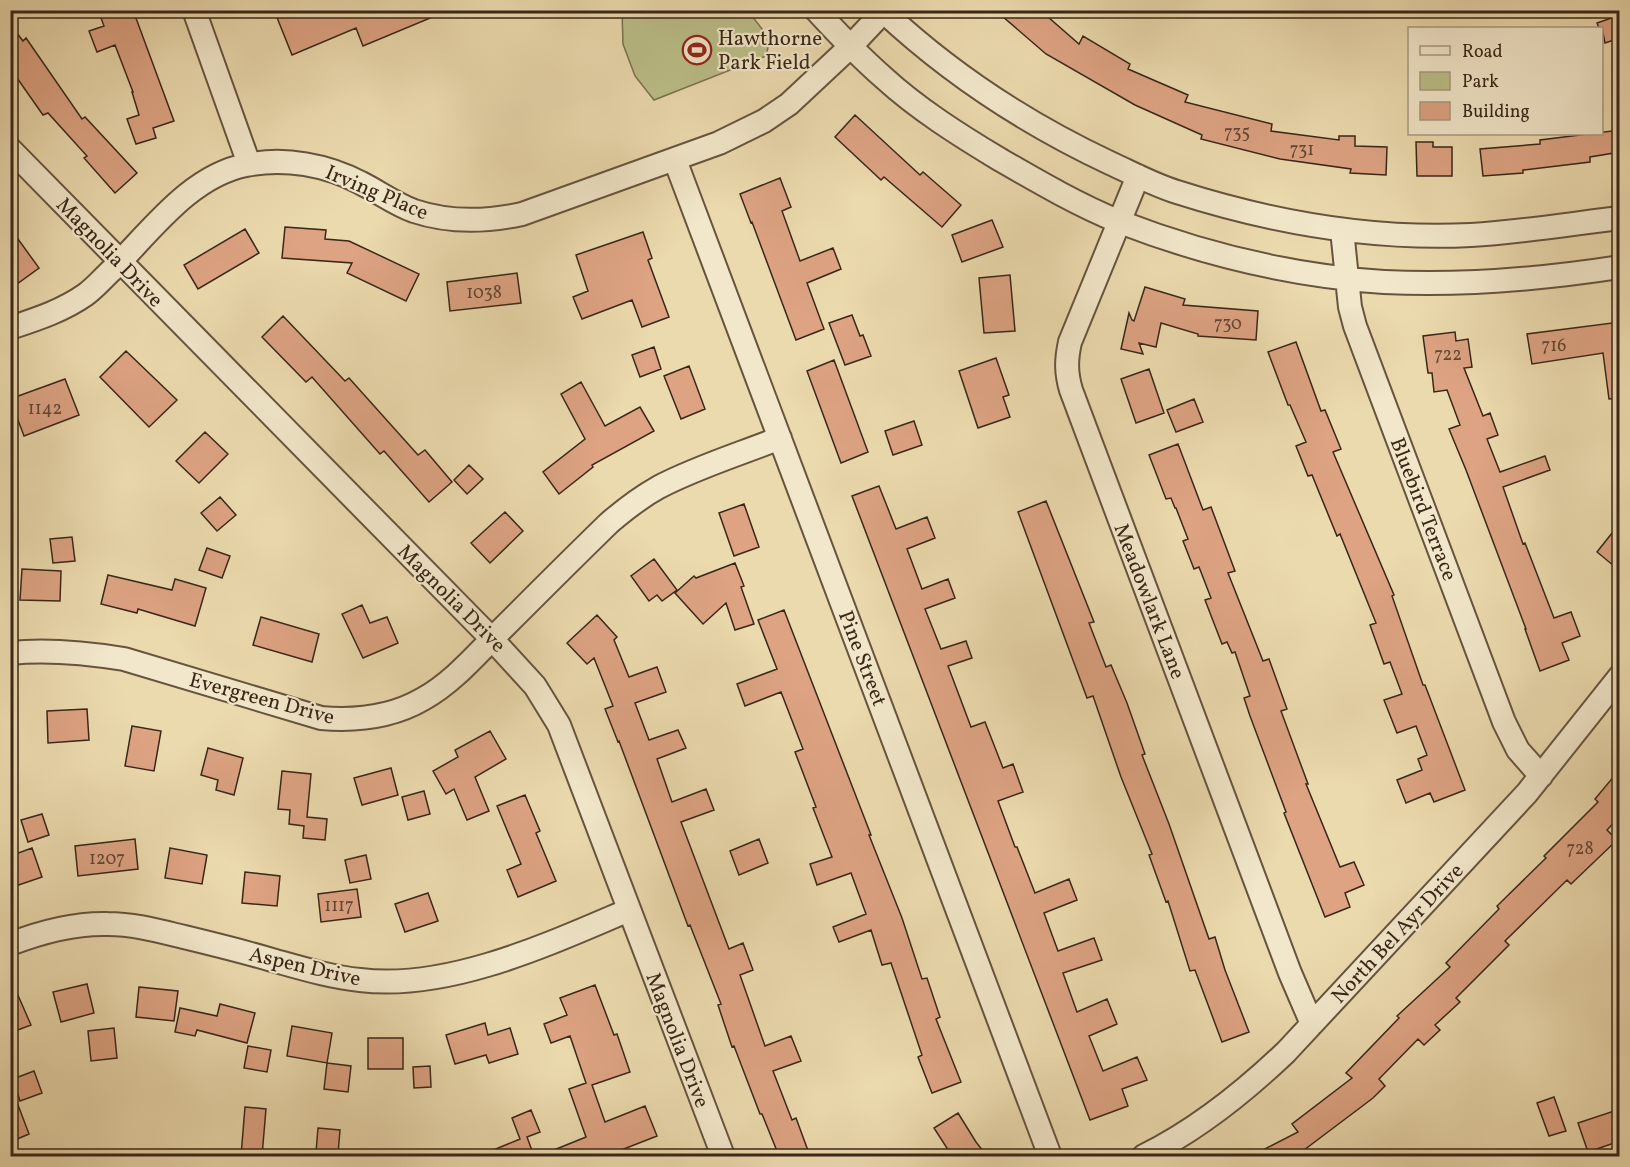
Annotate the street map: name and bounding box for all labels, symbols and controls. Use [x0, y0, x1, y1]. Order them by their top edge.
place label: Hawthorne Park Field [718, 25, 822, 78]
legend [1408, 27, 1603, 135]
sports icon: Hawthorne Park Field [681, 34, 713, 66]
text: Road [1462, 40, 1503, 65]
text: Park [1462, 70, 1499, 95]
text: Building [1462, 100, 1530, 125]
house number: 735 [1224, 121, 1250, 146]
house number: 731 [1290, 138, 1314, 163]
street label: Irving Place [320, 159, 432, 228]
street label: Magnolia Drive [49, 192, 169, 314]
house number: 1038 [466, 281, 502, 306]
house number: 730 [1214, 312, 1242, 337]
house number: 716 [1542, 334, 1566, 359]
house number: 722 [1434, 343, 1462, 368]
house number: 1142 [28, 397, 62, 422]
street label: Bluebird Terrace [1382, 434, 1463, 585]
street label: Meadowlark Lane [1106, 520, 1192, 684]
street label: Magnolia Drive [390, 538, 512, 660]
street label: Pine Street [830, 607, 893, 711]
street label: Evergreen Drive [186, 666, 338, 733]
house number: 728 [1566, 837, 1594, 862]
house number: 1207 [89, 847, 125, 872]
street label: North Bel Ayr Drive [1325, 857, 1471, 1011]
house number: 1117 [324, 894, 354, 919]
street label: Aspen Drive [246, 941, 363, 994]
street label: Magnolia Drive [637, 969, 716, 1112]

